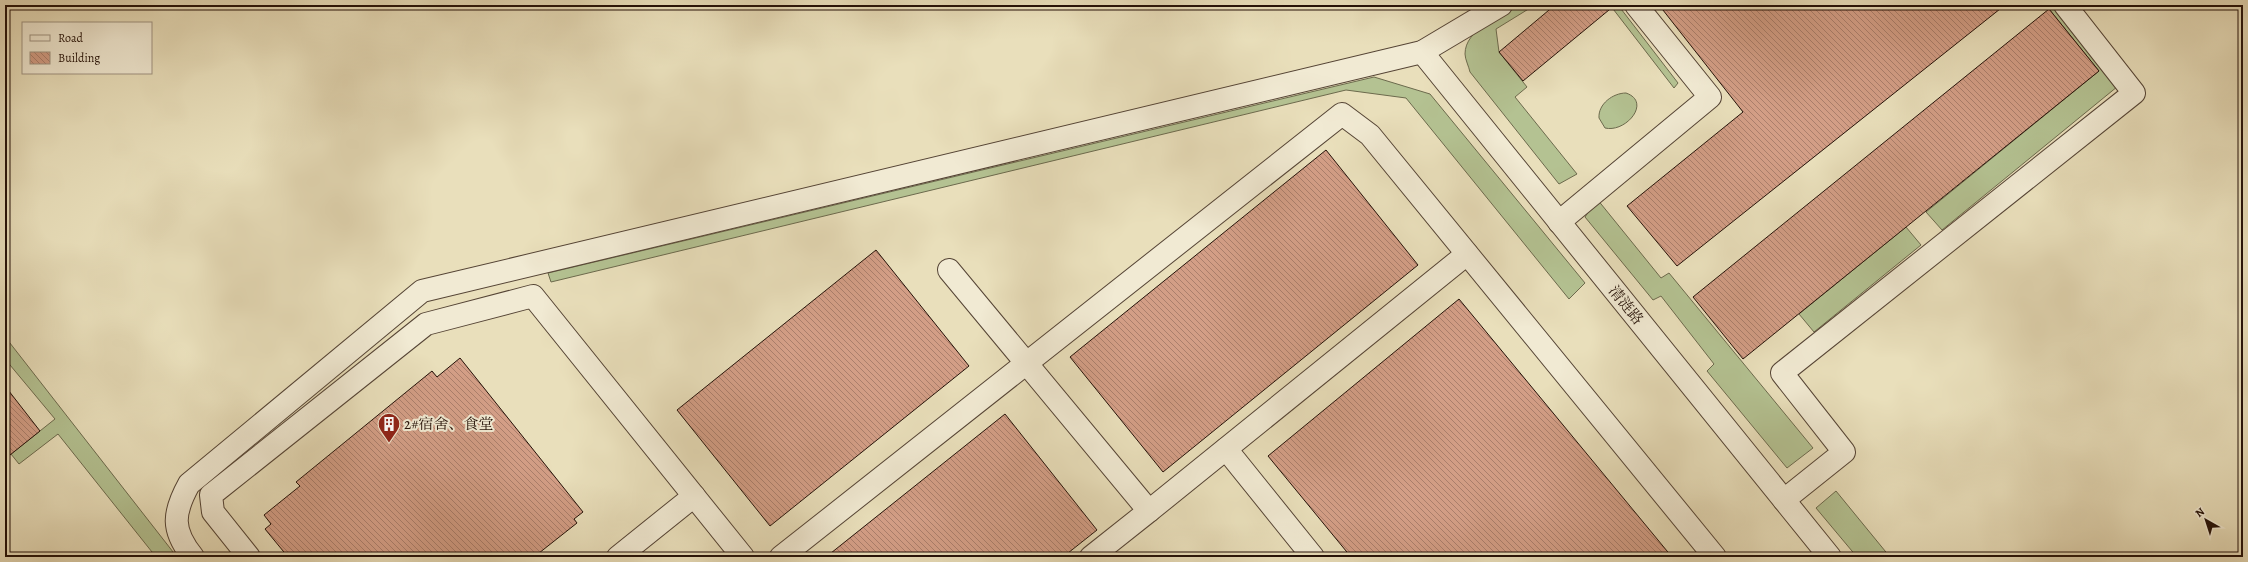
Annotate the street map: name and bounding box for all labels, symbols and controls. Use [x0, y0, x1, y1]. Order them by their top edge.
legend [22, 22, 152, 74]
text: Road [58, 30, 84, 46]
text: Building [58, 50, 100, 66]
street label: 清涟路 [1604, 281, 1648, 329]
building icon: 2#宿舍、食堂 [376, 411, 402, 444]
place label: 2#宿舍、食堂 [404, 414, 494, 434]
north arrow [2186, 500, 2226, 540]
text: N [2192, 504, 2208, 521]

